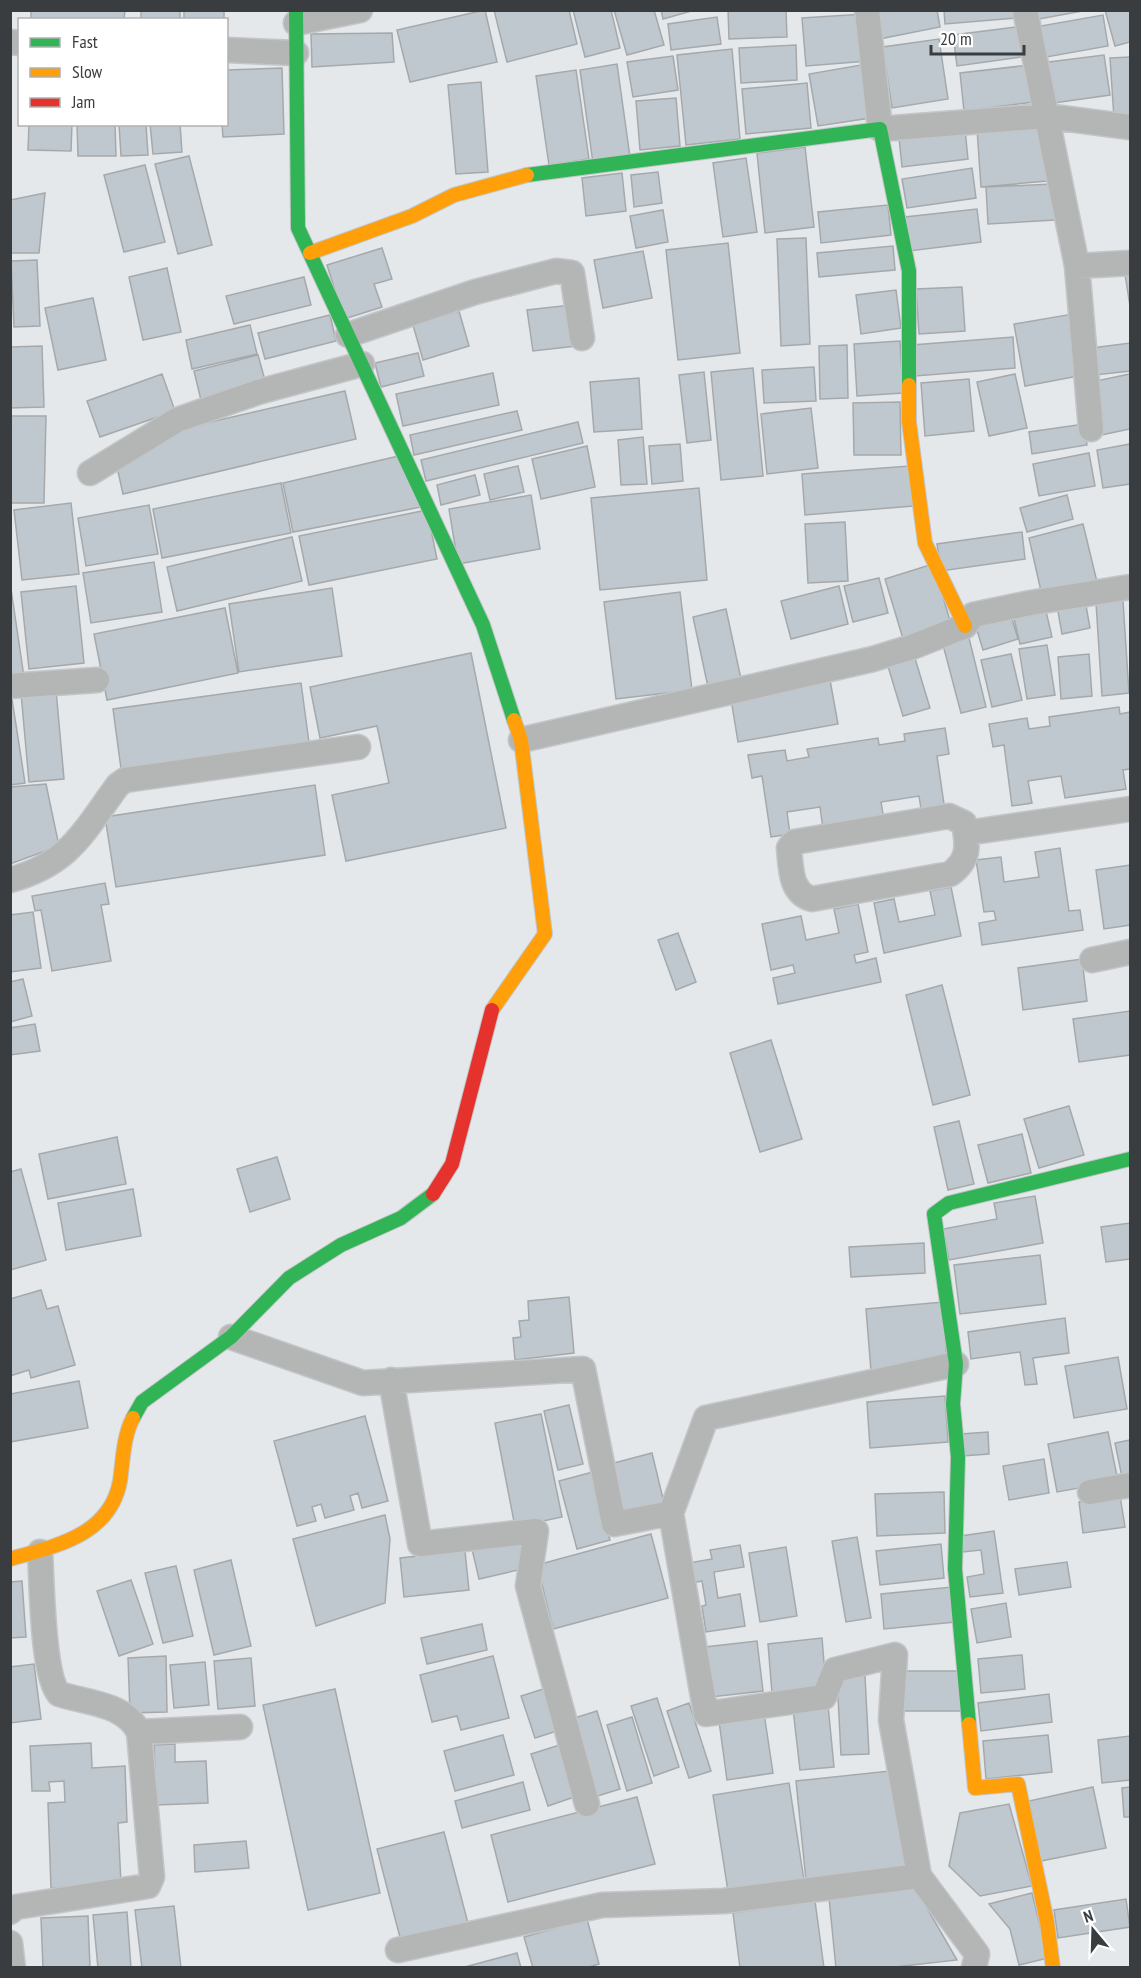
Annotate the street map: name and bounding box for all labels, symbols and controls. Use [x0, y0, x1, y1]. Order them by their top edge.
legend [18, 18, 228, 126]
scale bar [931, 18, 1024, 56]
text: 20 m [940, 27, 972, 50]
text: Fast [72, 30, 98, 53]
text: Slow [72, 60, 103, 83]
text: Jam [71, 90, 95, 113]
north arrow [1063, 1900, 1123, 1960]
text: N [1081, 1905, 1095, 1927]

